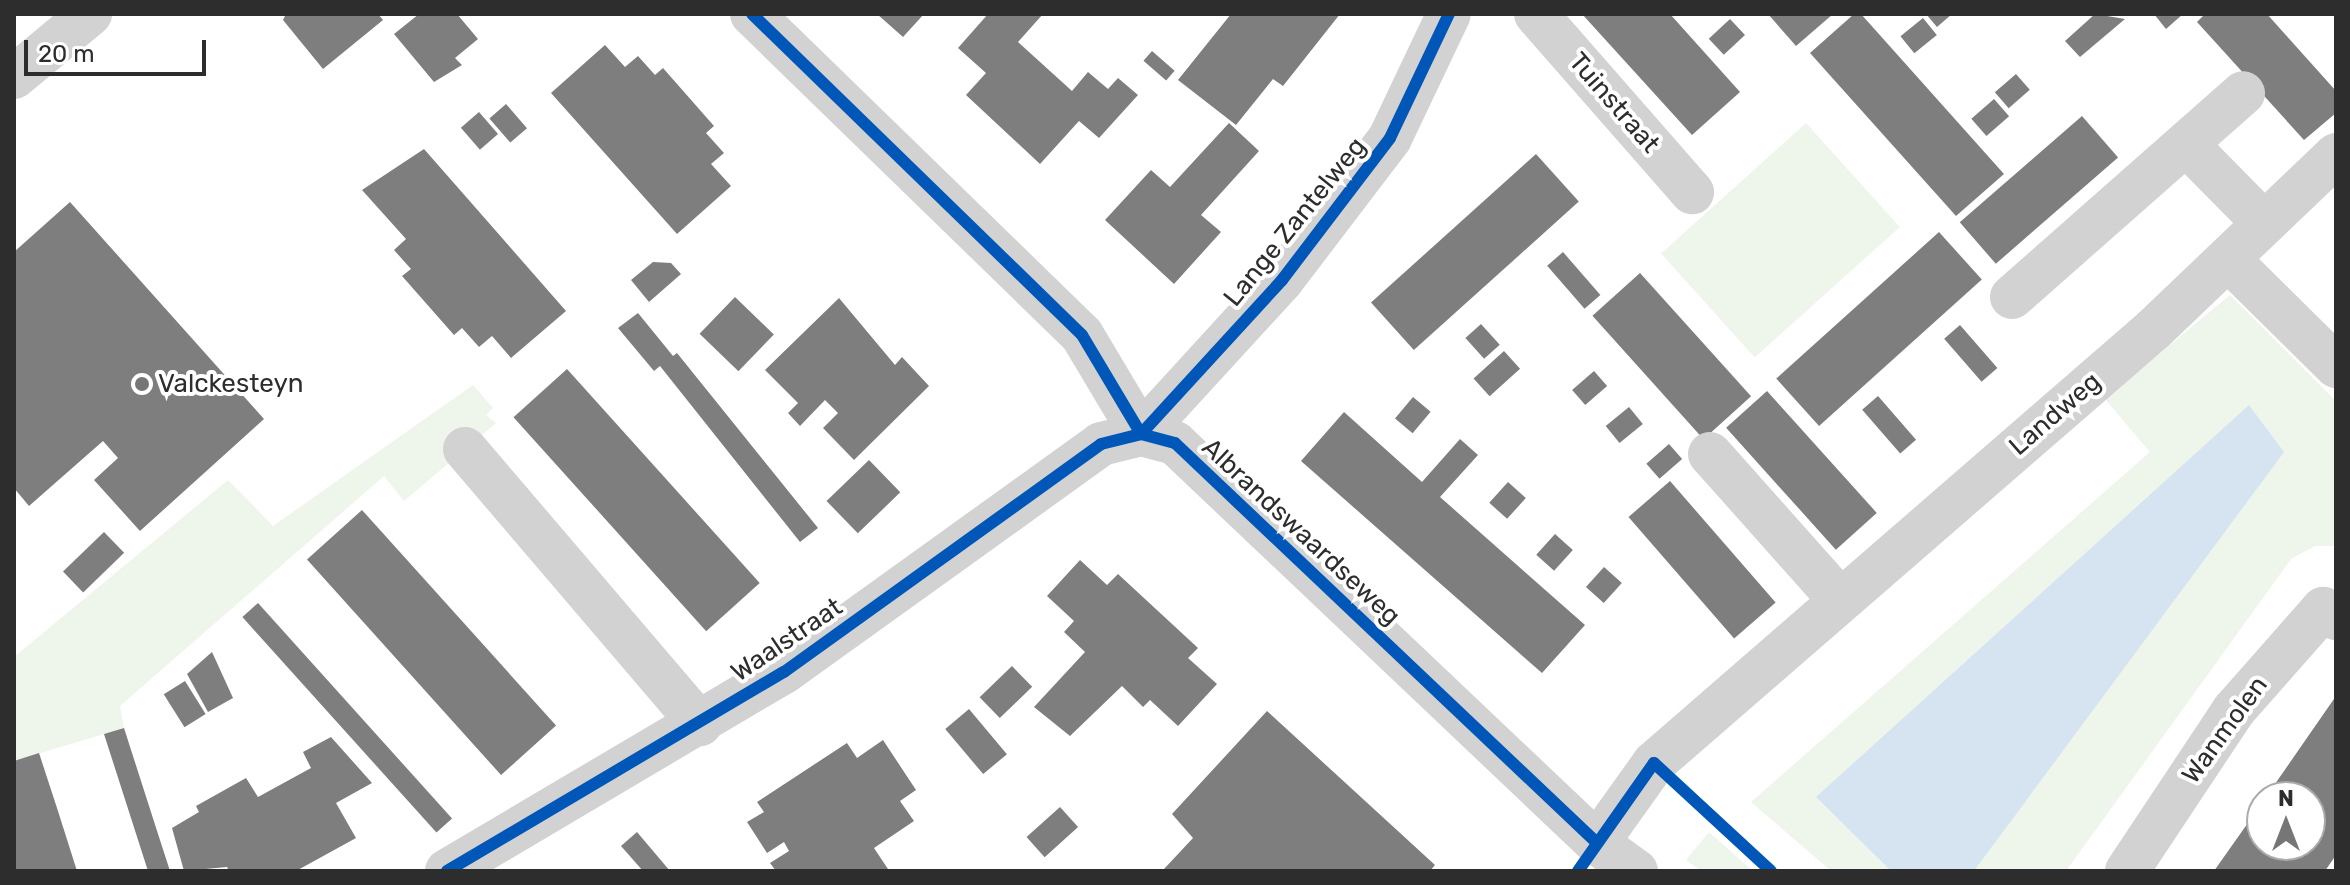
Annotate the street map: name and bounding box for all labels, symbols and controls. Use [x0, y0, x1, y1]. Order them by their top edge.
scale bar [28, 24, 210, 74]
text: 20 m [38, 40, 95, 68]
street label: Tuinstraat [1562, 47, 1666, 159]
street label: Lange Zantelweg [1217, 131, 1373, 313]
street label: Landweg [2003, 366, 2107, 462]
place label: Valckesteyn [158, 368, 303, 400]
marker: Valckesteyn [133, 375, 151, 393]
street label: Albrandswaardseweg [1195, 432, 1407, 632]
street label: Waalstraat [726, 592, 848, 688]
street label: Wanmolen [2176, 670, 2274, 790]
north arrow [2246, 781, 2326, 861]
text: N [2278, 785, 2294, 812]

